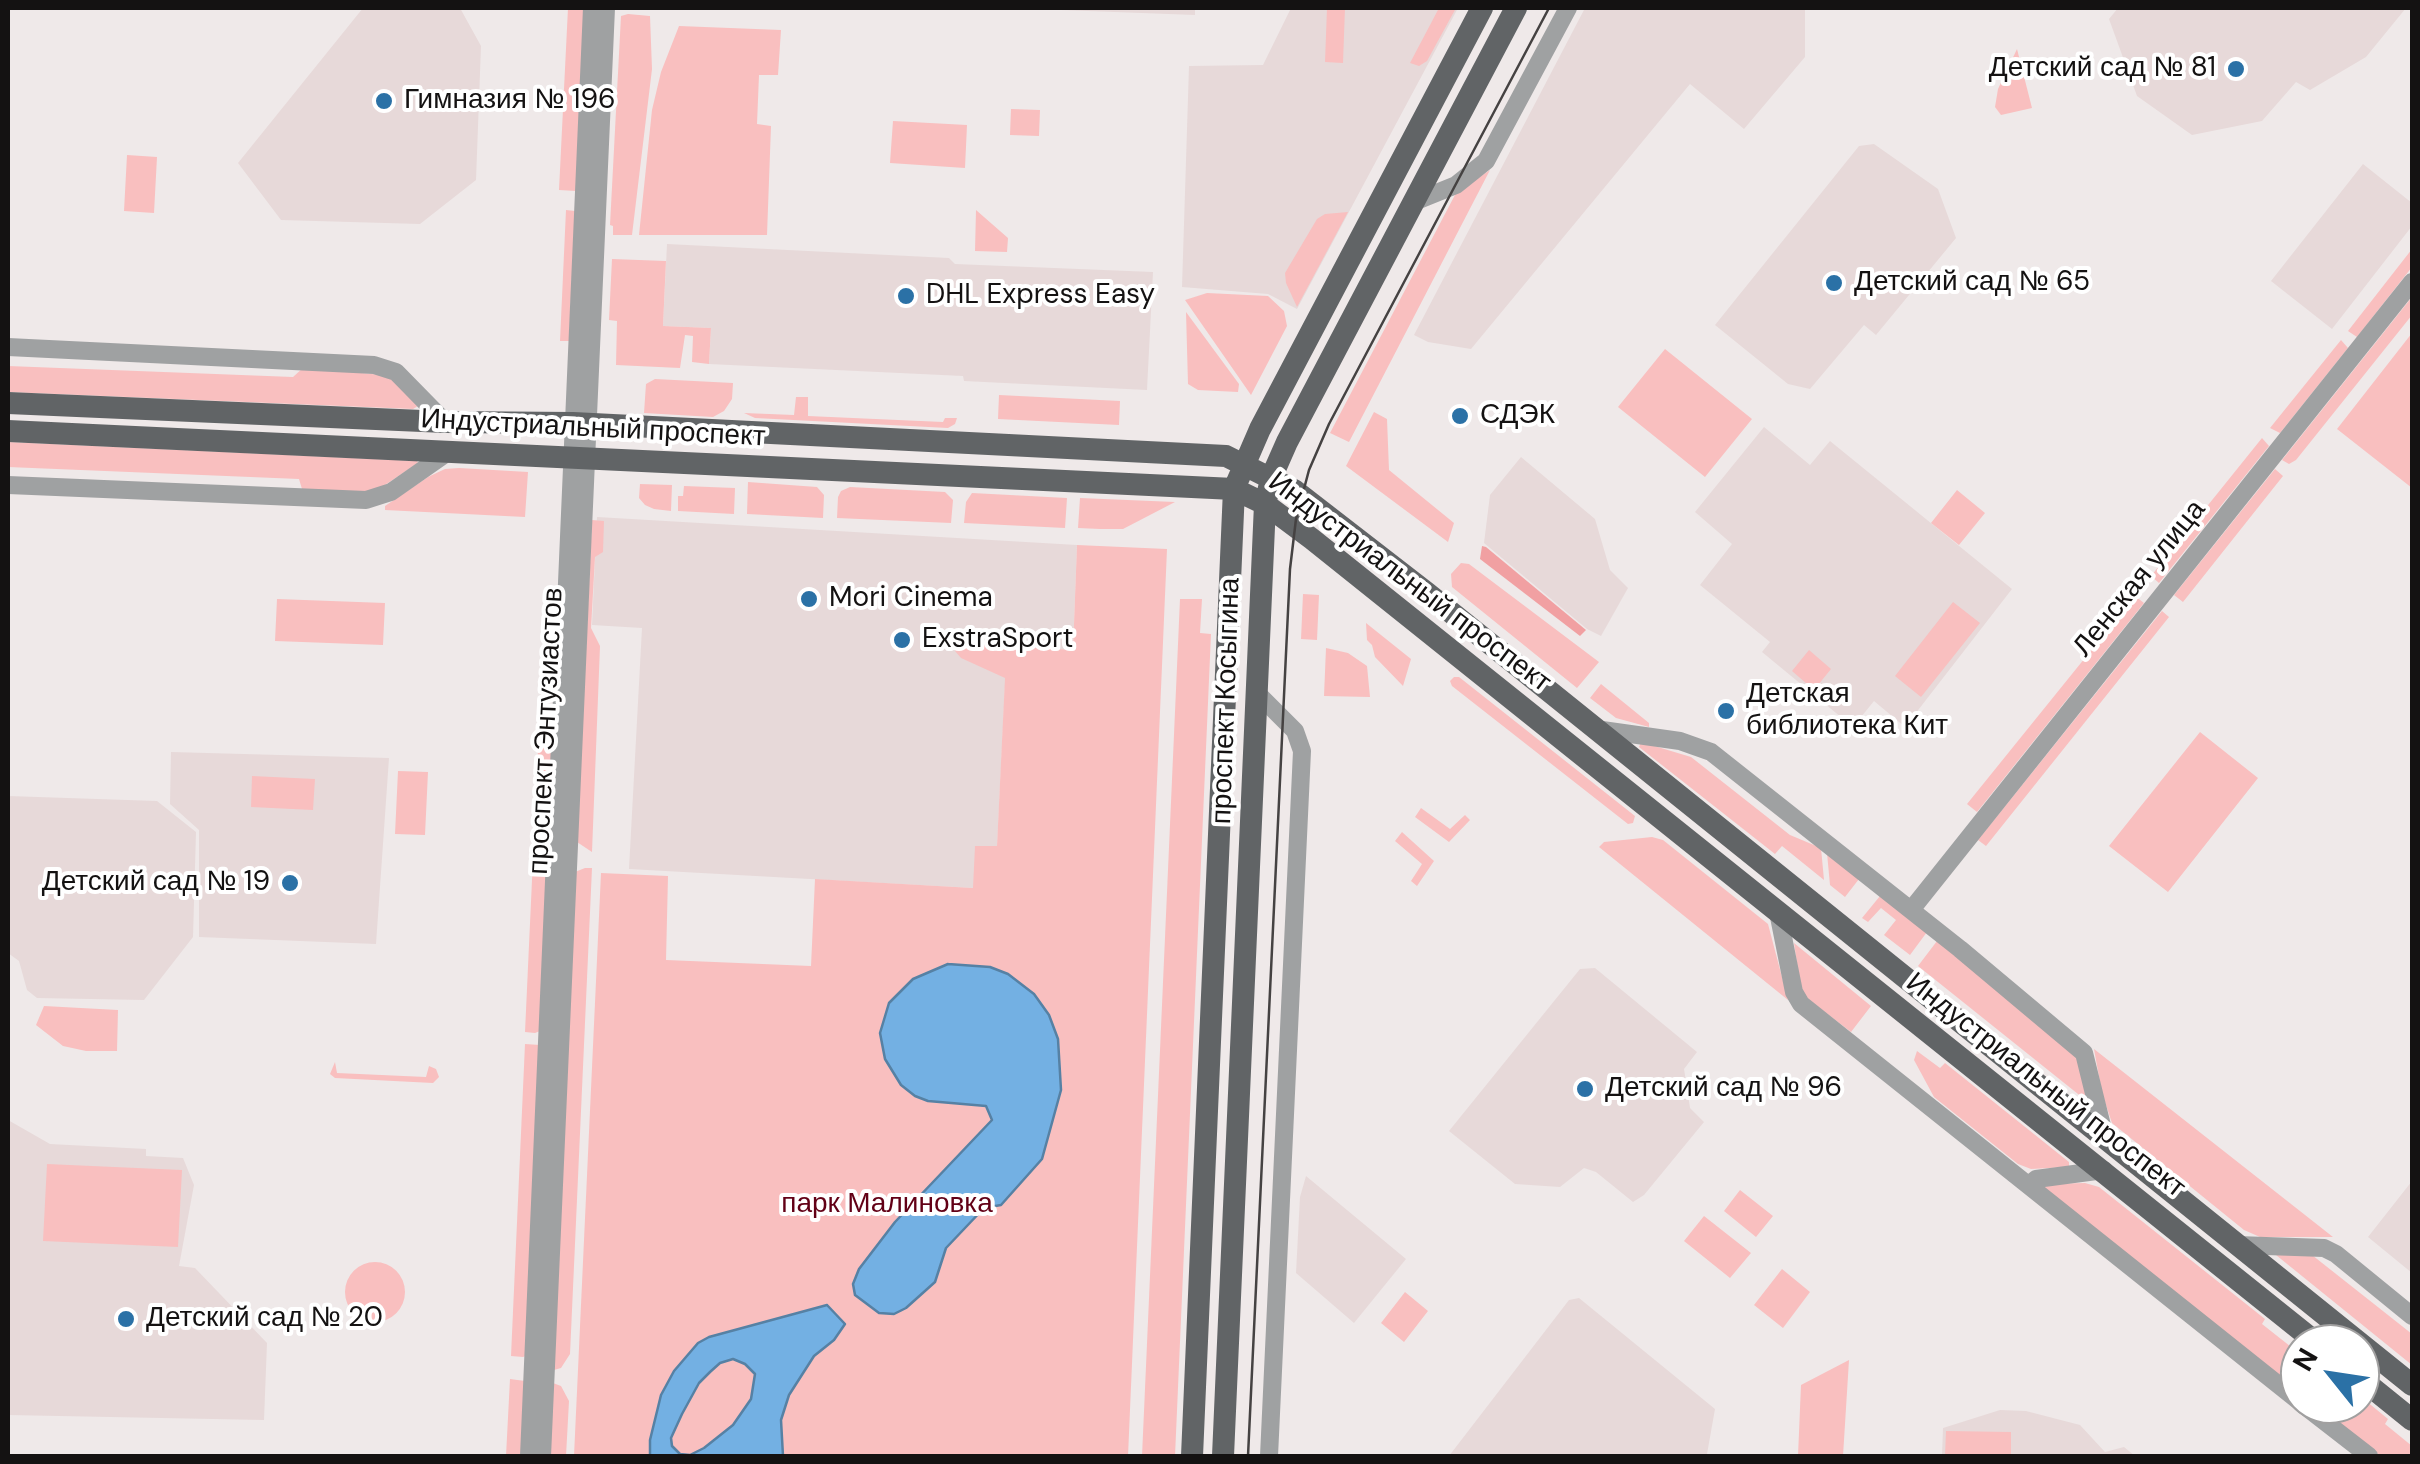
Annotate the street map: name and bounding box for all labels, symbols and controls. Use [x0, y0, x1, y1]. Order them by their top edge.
place label: Детский сад № 81 [1989, 52, 2216, 86]
marker: Детский сад № 81 [2225, 58, 2247, 80]
place label: Гимназия № 196 [404, 84, 616, 118]
marker: Гимназия № 196 [373, 90, 395, 112]
place label: Детский сад № 65 [1854, 266, 2090, 300]
marker: Детский сад № 65 [1823, 272, 1845, 294]
place label: DHL Express Easy [926, 279, 1155, 313]
marker: DHL Express Easy [895, 285, 917, 307]
place label: СДЭК [1480, 399, 1555, 433]
street label: Индустриальный проспект [420, 403, 766, 455]
marker: СДЭК [1449, 405, 1471, 427]
street label: Индустриальный проспект [1261, 466, 1557, 700]
street label: Ленская улица [2067, 494, 2213, 664]
street label: проспект Косыгина [1206, 577, 1248, 825]
place label: Mori Cinema [829, 582, 993, 616]
street label: проспект Энтузиастов [523, 587, 571, 875]
marker: Mori Cinema [798, 588, 820, 610]
place label: ExstraSport [922, 623, 1073, 657]
marker: ExstraSport [891, 629, 913, 651]
place label: Детская библиотека Кит [1746, 678, 1948, 744]
marker: Детская библиотека Кит [1715, 700, 1737, 722]
place label: Детский сад № 19 [42, 866, 270, 900]
marker: Детский сад № 19 [279, 872, 301, 894]
street label: Индустриальный проспект [1899, 966, 2191, 1206]
place label: Детский сад № 96 [1605, 1072, 1842, 1106]
marker: Детский сад № 96 [1574, 1078, 1596, 1100]
park label: парк Малиновка [781, 1188, 993, 1222]
place label: Детский сад № 20 [146, 1302, 383, 1336]
marker: Детский сад № 20 [115, 1308, 137, 1330]
north arrow [2280, 1324, 2380, 1424]
text: N [2284, 1342, 2326, 1378]

